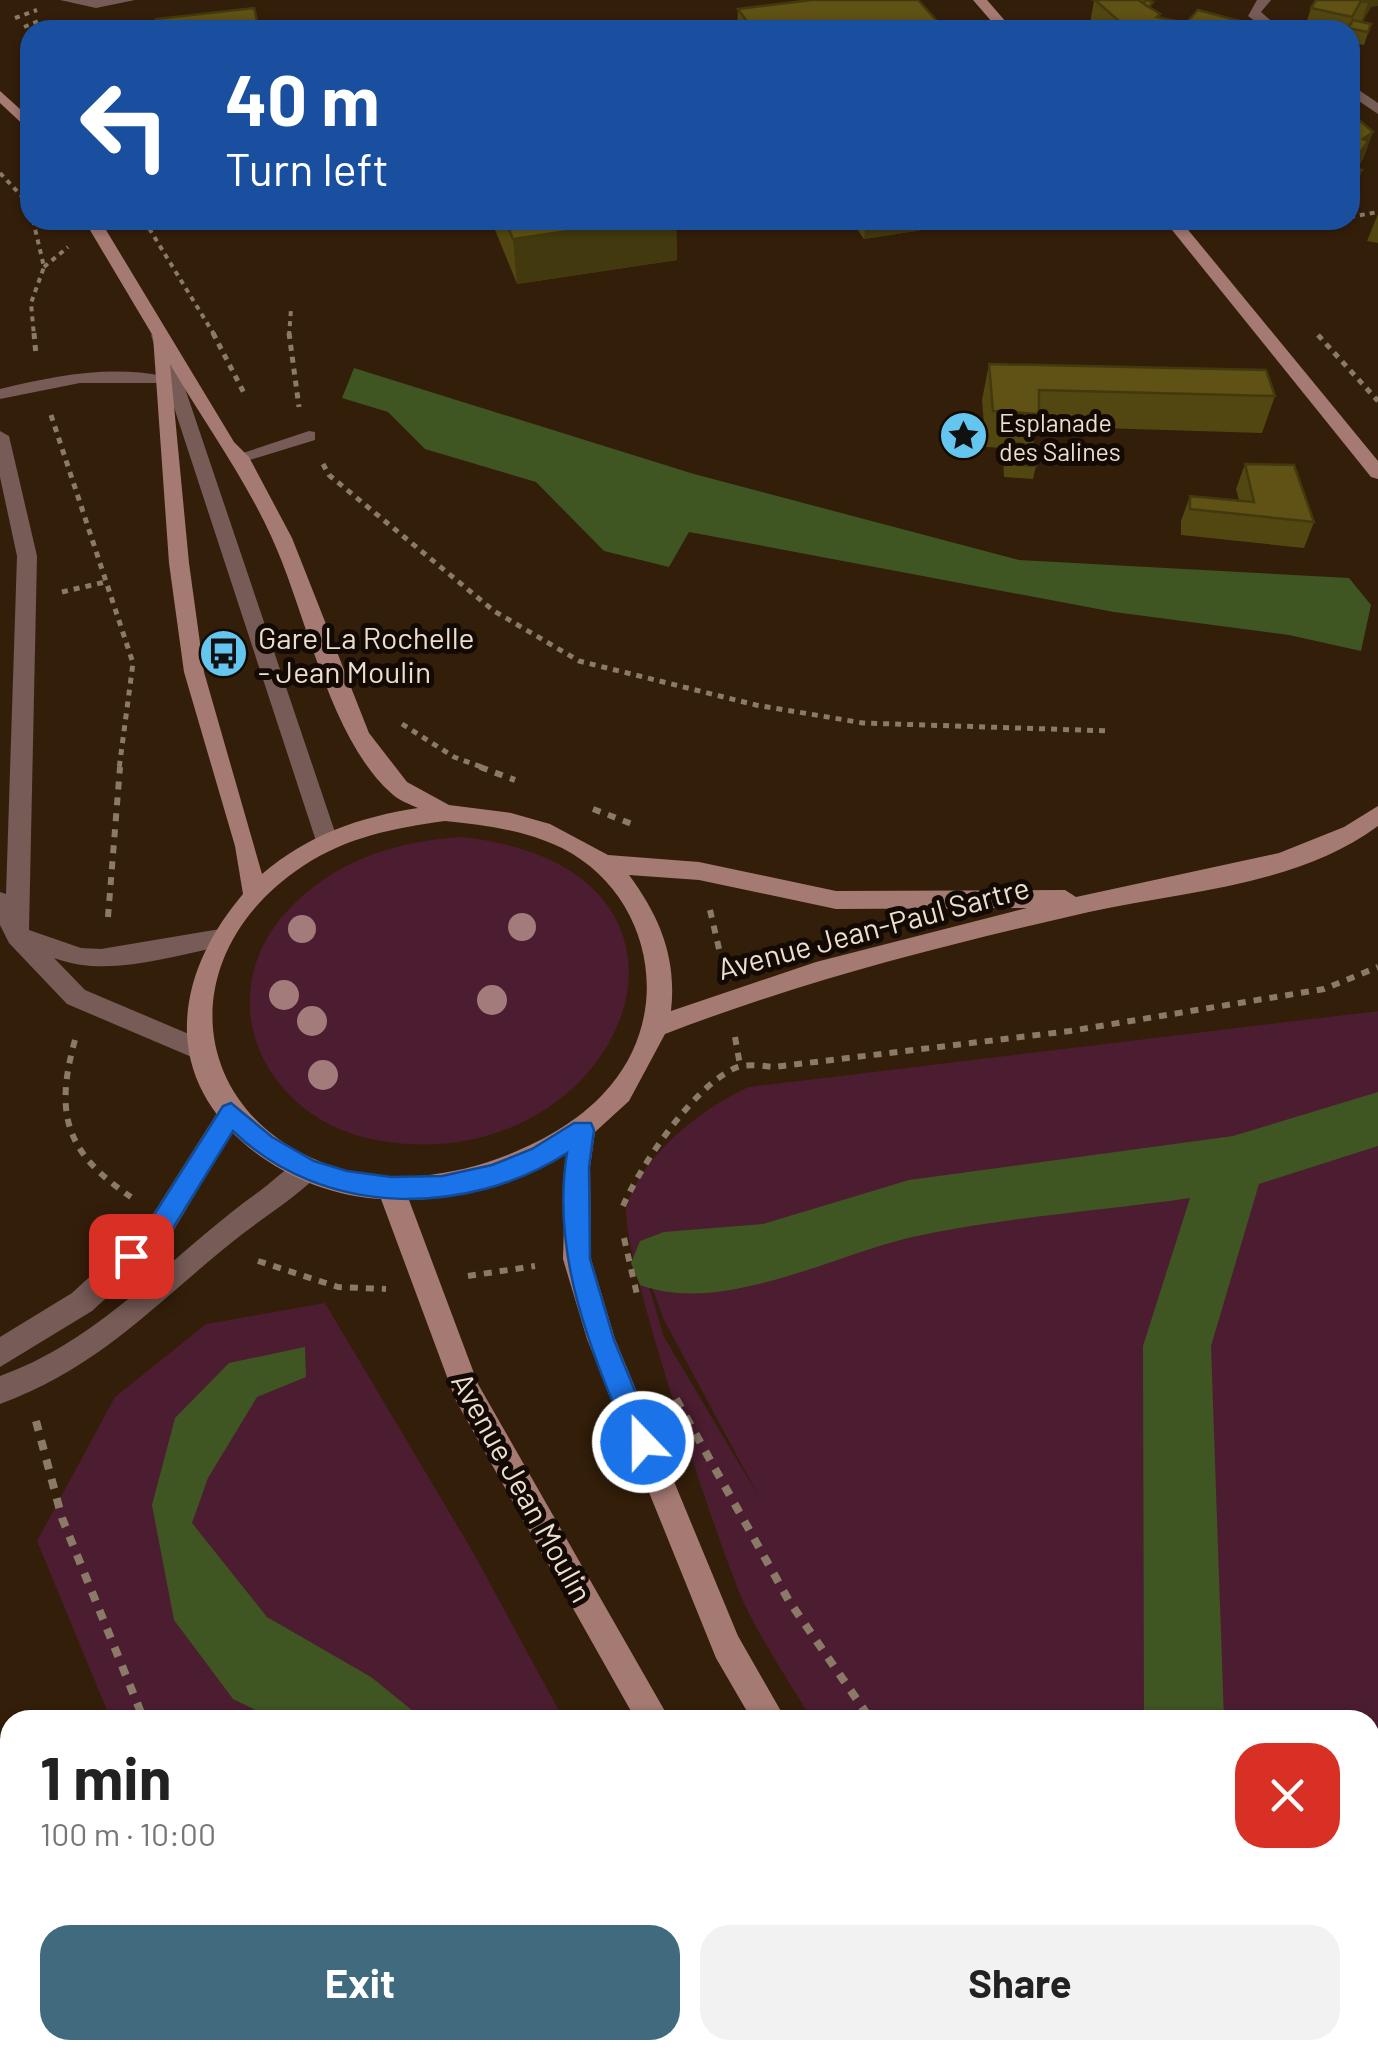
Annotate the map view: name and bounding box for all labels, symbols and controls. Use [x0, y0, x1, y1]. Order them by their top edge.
text: 40 m [225, 56, 380, 140]
icon: left [60, 60, 190, 190]
text: Turn left [225, 141, 389, 195]
place label: Esplanade des Salines [999, 407, 1121, 466]
place icon: Esplanade des Salines [938, 410, 990, 462]
place label: Gare La Rochelle - Jean Moulin [258, 619, 475, 689]
bus stop icon: Gare La Rochelle - Jean Moulin [197, 628, 249, 680]
street label: Avenue Jean-Paul Sartre [713, 868, 1033, 986]
pin [89, 1214, 174, 1299]
icon: arrive [104, 1229, 159, 1284]
street label: Avenue Jean Moulin [445, 1366, 601, 1608]
position arrow [591, 1390, 695, 1494]
text: 1 min [40, 1740, 171, 1812]
button: close [1235, 1743, 1340, 1848]
text: 100 m · 10:00 [40, 1814, 216, 1852]
button: Exit [40, 1925, 680, 2040]
button: Share [700, 1925, 1340, 2040]

